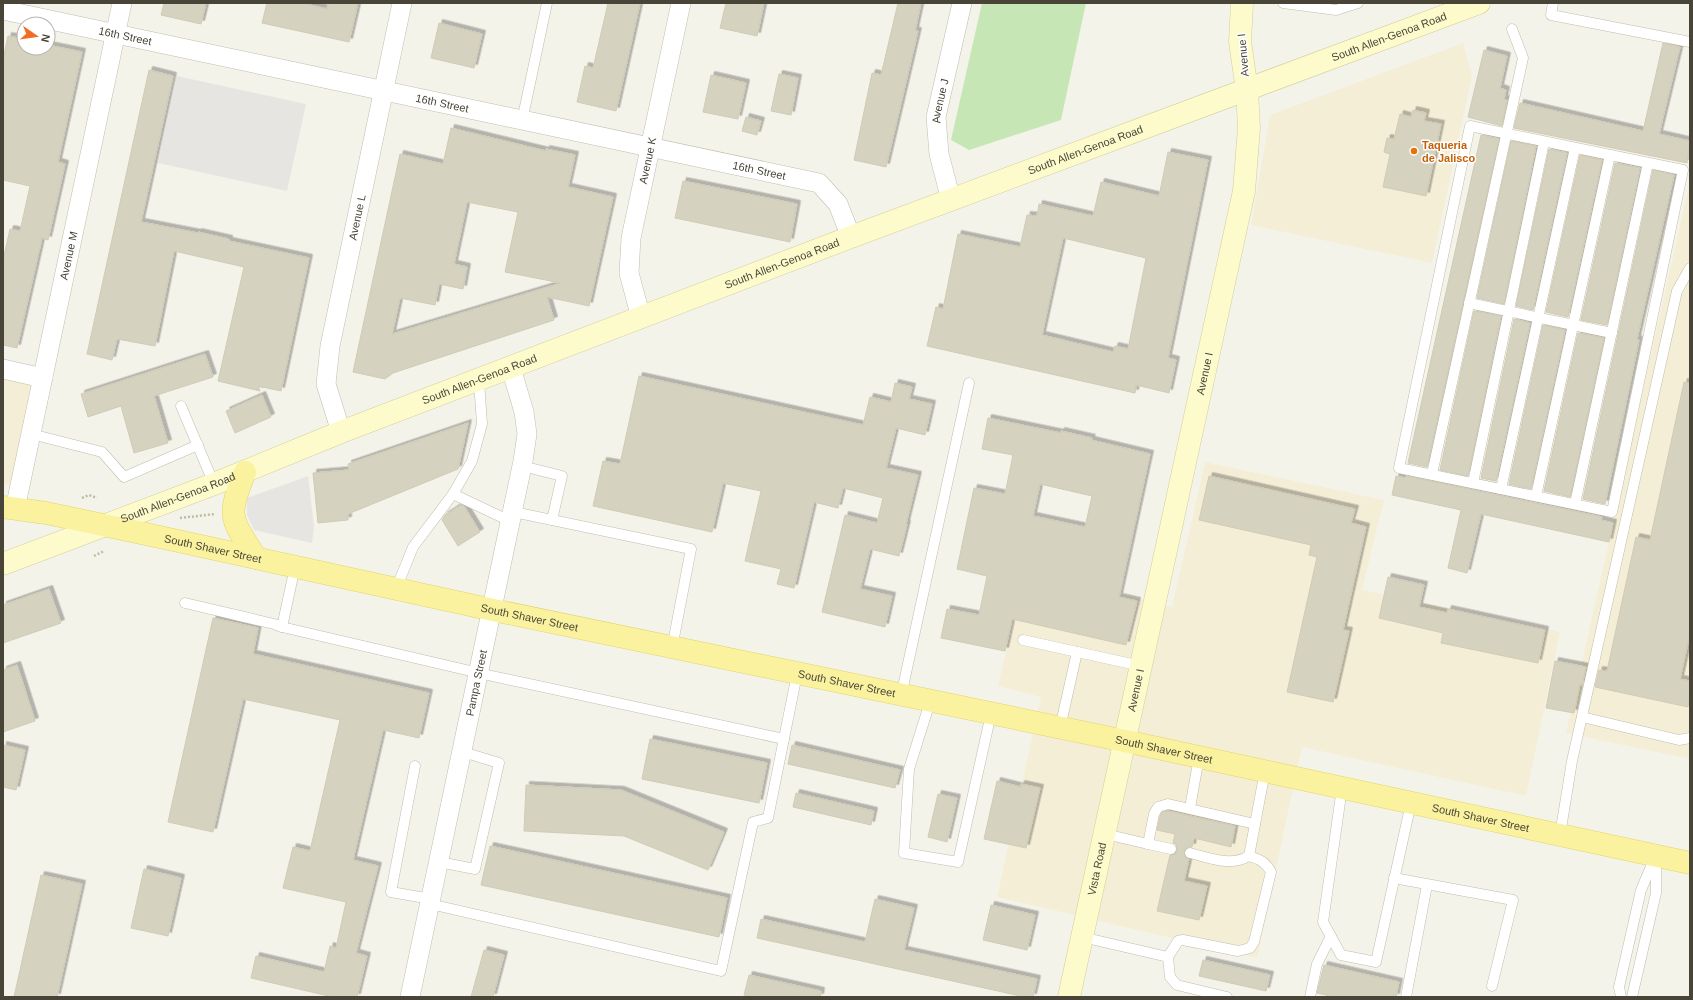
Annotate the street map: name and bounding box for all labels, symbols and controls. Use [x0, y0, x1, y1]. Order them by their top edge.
street label: South Allen-Genoa Road [1330, 10, 1448, 63]
north arrow [16, 16, 56, 56]
street label: 16th Street [98, 24, 153, 47]
text: N [39, 33, 52, 44]
street label: Avenue I [1235, 33, 1251, 77]
street label: Avenue J [930, 77, 951, 124]
street label: 16th Street [415, 92, 470, 115]
street label: South Allen-Genoa Road [1026, 123, 1145, 177]
street label: Avenue K [637, 135, 658, 185]
place label: Taqueria de Jalisco [1422, 139, 1475, 164]
marker: Taqueria de Jalisco [1409, 146, 1419, 156]
street label: 16th Street [732, 159, 787, 182]
street label: Avenue L [346, 193, 368, 241]
street label: Avenue M [58, 230, 80, 281]
street label: South Allen-Genoa Road [723, 236, 841, 291]
street label: Avenue I [1194, 351, 1215, 396]
street label: South Allen-Genoa Road [420, 352, 538, 406]
street label: South Allen-Genoa Road [119, 470, 237, 525]
street label: South Shaver Street [163, 532, 263, 565]
street label: South Shaver Street [480, 601, 579, 633]
street label: Pampa Street [463, 649, 489, 717]
street label: South Shaver Street [797, 667, 896, 699]
street label: Avenue I [1125, 668, 1146, 713]
street label: South Shaver Street [1114, 733, 1214, 766]
street label: South Shaver Street [1431, 801, 1530, 834]
street label: Vista Road [1085, 841, 1108, 896]

